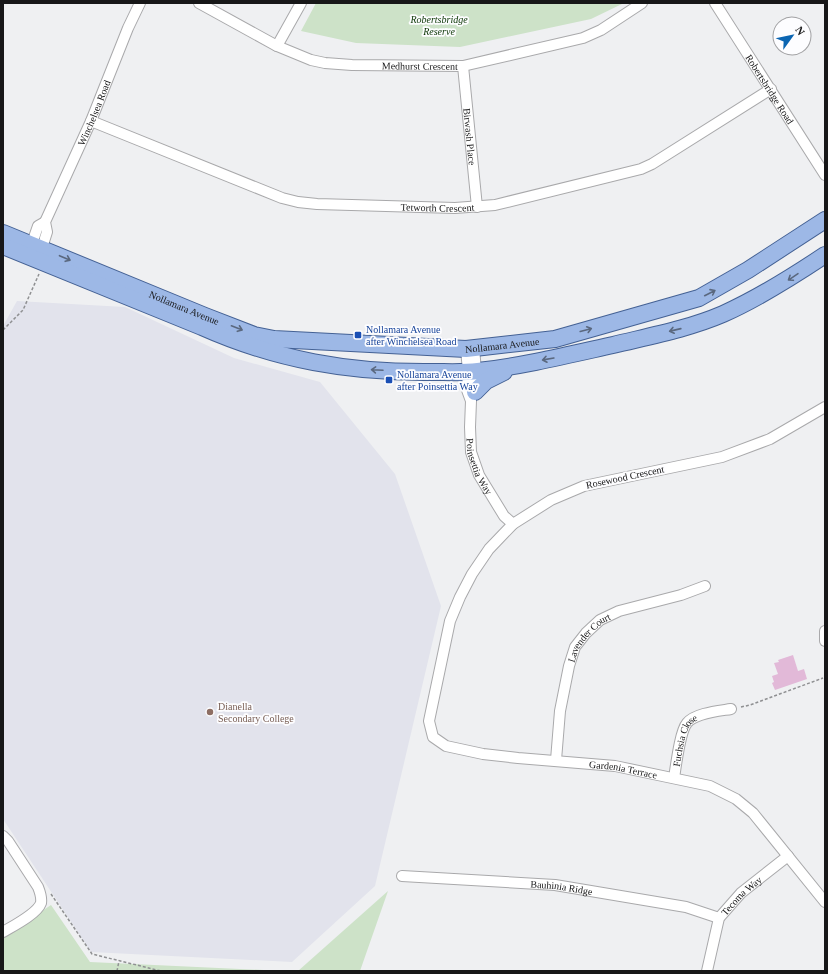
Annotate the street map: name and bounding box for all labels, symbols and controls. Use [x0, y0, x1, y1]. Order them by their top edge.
park label: Robertsbridge Reserve [409, 14, 468, 37]
north arrow [772, 16, 812, 56]
text: N [793, 24, 808, 37]
street label: Robertsbridge Road [744, 52, 796, 126]
street label: Medhurst Crescent [382, 60, 458, 71]
street label: Winchelsea Road [75, 78, 112, 147]
street label: Birwash Place [462, 107, 478, 166]
street label: Tetworth Crescent [400, 201, 475, 214]
one-way arrow [59, 255, 71, 262]
one-way arrow [787, 273, 798, 281]
street label: Nollamara Avenue [148, 288, 221, 327]
one-way arrow [704, 289, 716, 296]
place label: Nollamara Avenue after Winchelsea Road [366, 324, 456, 347]
one-way arrow [231, 325, 243, 333]
one-way arrow [579, 326, 592, 333]
one-way arrow [669, 326, 682, 334]
marker: Nollamara Avenue after Winchelsea Road [353, 330, 363, 340]
street label: Nollamara Avenue [464, 335, 540, 355]
one-way arrow [542, 355, 555, 363]
one-way arrow [371, 366, 384, 374]
place label: Nollamara Avenue after Poinsettia Way [397, 369, 478, 392]
marker: Nollamara Avenue after Poinsettia Way [384, 375, 394, 385]
street label: Poinsettia Way [465, 438, 495, 496]
street label: Rosewood Crescent [585, 463, 665, 491]
street label: Lavender Court [565, 610, 612, 663]
place label: Dianella Secondary College [218, 701, 294, 724]
marker: Dianella Secondary College [205, 707, 215, 717]
street label: Fuchsia Close [670, 711, 699, 767]
street label: Gardenia Terrace [589, 758, 659, 780]
street label: Tecoma Way [719, 874, 764, 917]
street label: Bauhinia Ridge [530, 878, 594, 897]

